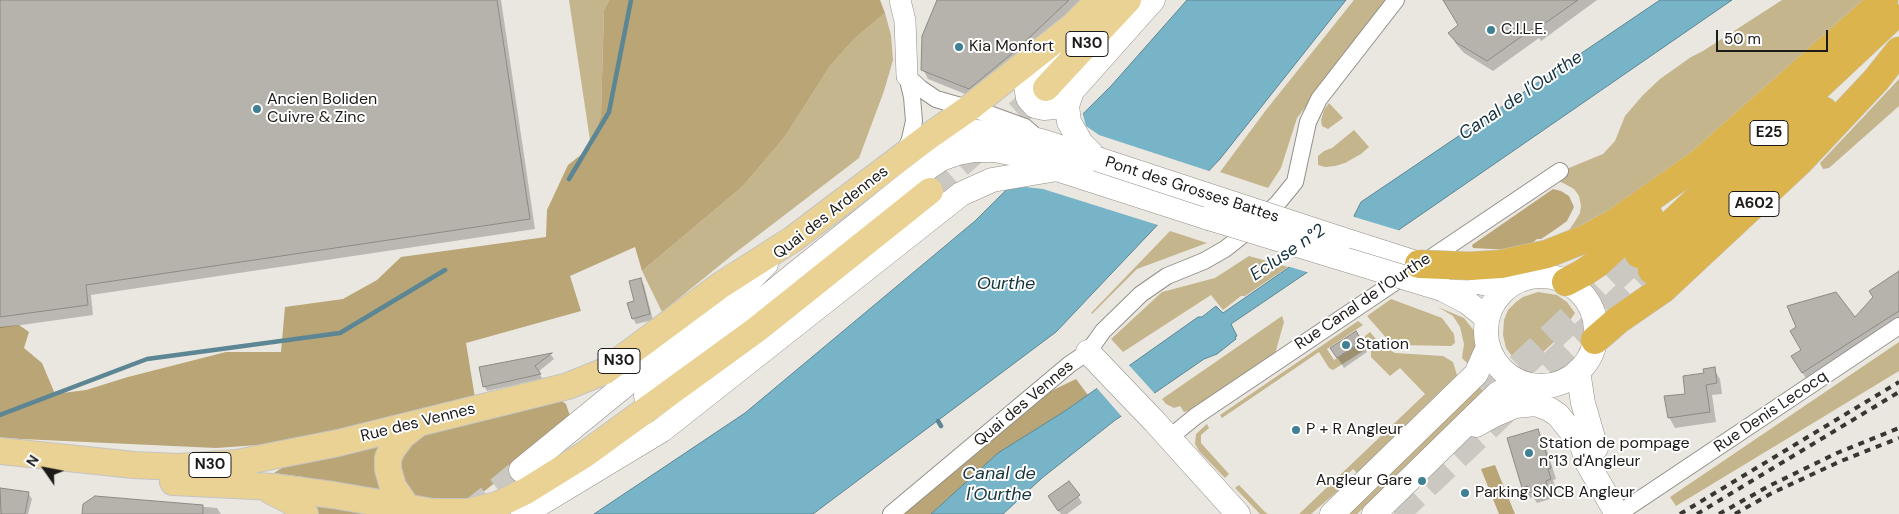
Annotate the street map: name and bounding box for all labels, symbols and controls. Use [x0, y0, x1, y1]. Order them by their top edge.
place label: C.I.L.E. [1501, 20, 1546, 40]
scale bar [1719, 20, 1832, 52]
marker: C.I.L.E. [1485, 24, 1497, 36]
text: 50 m [1724, 29, 1761, 49]
road number: N30 [1066, 32, 1108, 56]
place label: Kia Monfort [969, 37, 1054, 57]
marker: Kia Monfort [953, 41, 965, 53]
water label: Canal de l'Ourthe [1455, 47, 1587, 145]
place label: Ancien Boliden Cuivre & Zinc [267, 90, 377, 128]
marker: Ancien Boliden Cuivre & Zinc [251, 103, 263, 115]
road number: E25 [1750, 120, 1788, 146]
street label: Pont des Grosses Battes [1103, 153, 1281, 227]
street label: Quai des Ardennes [770, 162, 892, 264]
road number: A602 [1729, 192, 1779, 216]
water label: Ecluse n°2 [1246, 220, 1330, 286]
street label: Rue Canal de l'Ourthe [1292, 249, 1434, 355]
water label: Ourthe [977, 273, 1035, 295]
place label: Station [1356, 335, 1409, 355]
marker: Station [1340, 339, 1352, 351]
road number: N30 [598, 348, 640, 374]
street label: Quai des Vennes [970, 357, 1078, 451]
street label: Rue Denis Lecocq [1711, 367, 1831, 457]
street label: Rue des Vennes [359, 399, 477, 447]
place label: P + R Angleur [1306, 420, 1403, 440]
marker: P + R Angleur [1290, 424, 1302, 436]
place label: Station de pompage n°13 d'Angleur [1539, 434, 1690, 472]
north arrow [20, 444, 70, 494]
marker: Station de pompage n°13 d'Angleur [1523, 447, 1535, 459]
text: N [22, 452, 43, 470]
road number: N30 [189, 452, 231, 478]
water label: Canal de l'Ourthe [962, 463, 1036, 506]
place label: Angleur Gare [1316, 471, 1412, 491]
marker: Angleur Gare [1416, 475, 1428, 487]
place label: Parking SNCB Angleur [1475, 483, 1635, 503]
marker: Parking SNCB Angleur [1459, 487, 1471, 499]

